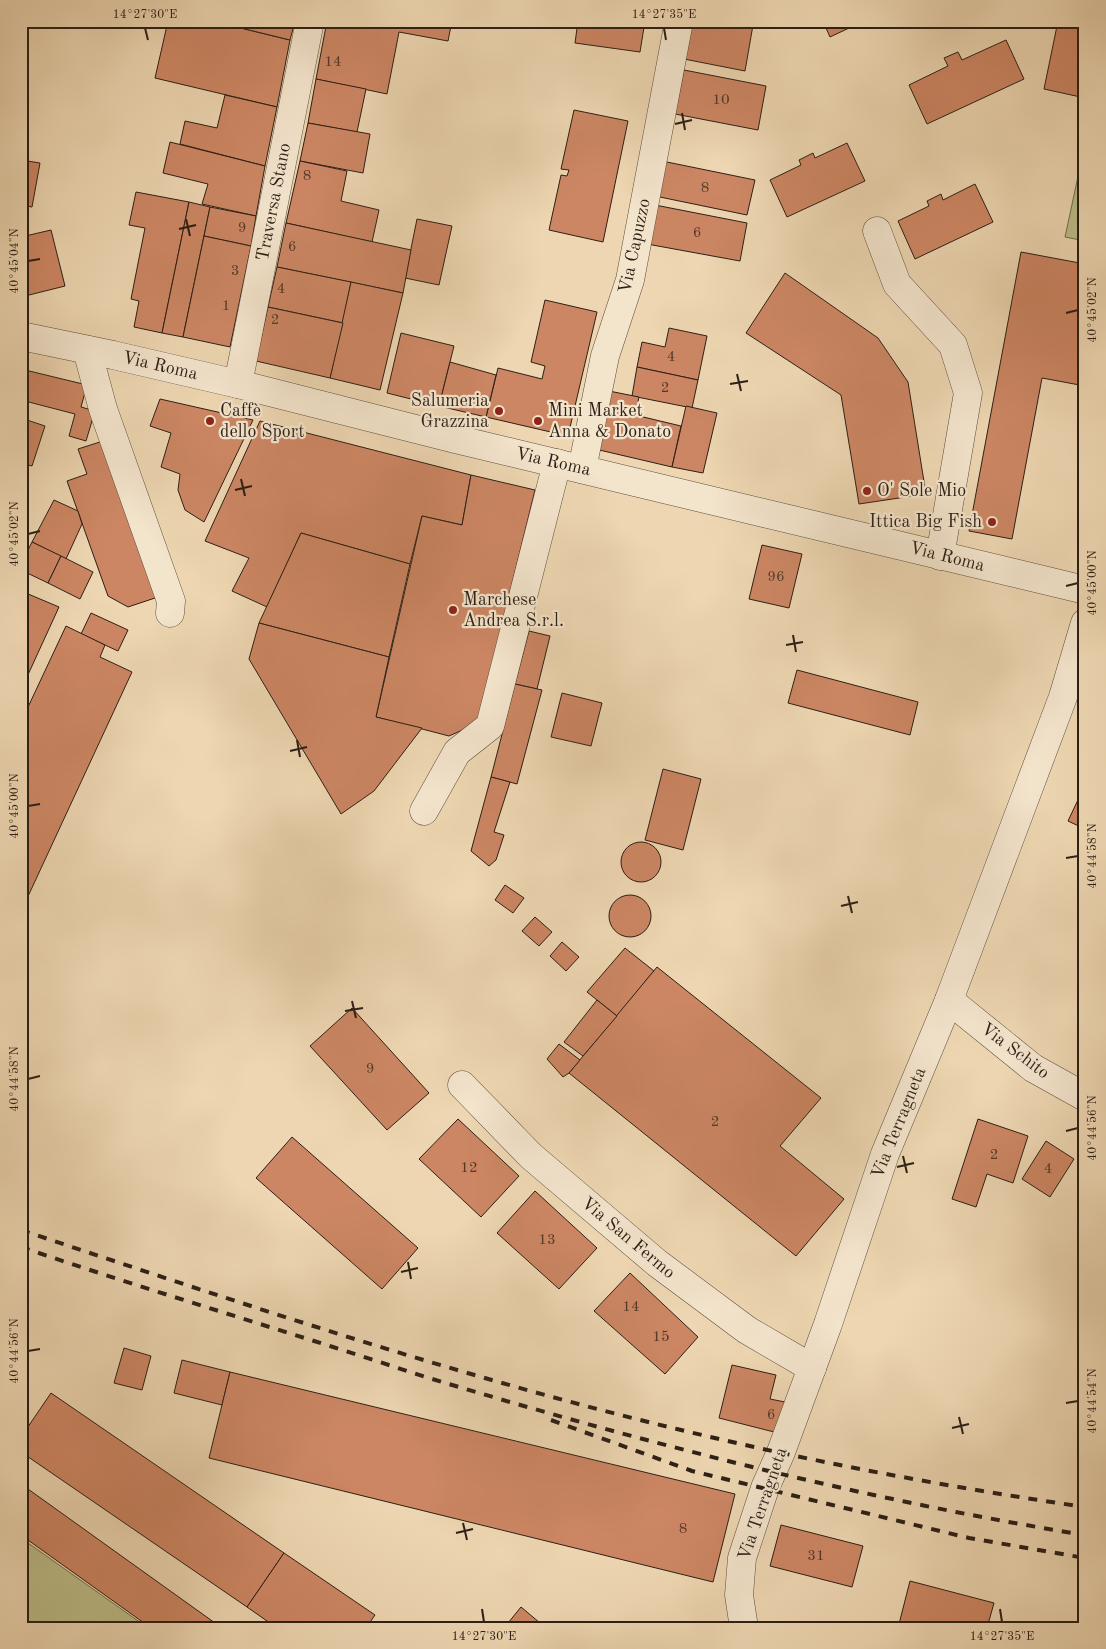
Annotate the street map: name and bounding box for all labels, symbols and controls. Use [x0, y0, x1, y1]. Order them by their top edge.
text: 14°27'35"E [632, 8, 696, 21]
text: 14°27'30"E [113, 9, 177, 21]
house number: 14 [324, 55, 342, 70]
house number: 10 [712, 93, 730, 108]
street label: Traversa Stano [254, 142, 294, 262]
house number: 8 [303, 169, 311, 184]
house number: 8 [701, 181, 709, 196]
street label: Via Capuzzo [616, 197, 654, 295]
house number: 9 [238, 221, 246, 236]
house number: 6 [693, 226, 701, 241]
text: 40°45'04"N [8, 228, 21, 294]
house number: 6 [288, 240, 296, 255]
house number: 3 [231, 264, 239, 279]
text: 40°45'02"N [1086, 277, 1099, 343]
house number: 4 [277, 282, 285, 297]
house number: 1 [222, 299, 230, 314]
house number: 2 [271, 313, 279, 328]
street label: Via Roma [121, 349, 200, 383]
house number: 4 [667, 350, 675, 365]
house number: 2 [661, 381, 669, 396]
place label: Salumeria Grazzina [411, 392, 489, 431]
place label: Caffè dello Sport [220, 402, 304, 441]
place label: Mini Market Anna & Donato [548, 402, 671, 441]
marker: Salumeria Grazzina [493, 405, 505, 417]
marker: Caffè dello Sport [204, 415, 216, 427]
marker: Mini Market Anna & Donato [532, 415, 544, 427]
street label: Via Roma [514, 445, 593, 479]
place label: O' Sole Mio [877, 482, 966, 500]
marker: O' Sole Mio [861, 485, 873, 497]
text: 40°45'02"N [8, 501, 21, 567]
place label: Ittica Big Fish [869, 513, 982, 531]
marker: Ittica Big Fish [986, 516, 998, 528]
street label: Via Roma [908, 539, 987, 575]
text: 40°45'00"N [1086, 550, 1099, 616]
house number: 96 [767, 570, 785, 585]
place label: Marchese Andrea S.r.l. [463, 591, 564, 630]
marker: Marchese Andrea S.r.l. [447, 604, 459, 616]
text: 40°45'00"N [8, 773, 21, 839]
text: 40°44'58"N [1086, 823, 1099, 889]
street label: Via Schito [977, 1019, 1053, 1083]
text: 40°44'58"N [8, 1046, 21, 1112]
house number: 9 [366, 1062, 374, 1077]
street label: Via Terragneta [868, 1065, 930, 1181]
text: 40°44'56"N [1086, 1095, 1099, 1161]
house number: 2 [711, 1115, 719, 1130]
house number: 2 [990, 1148, 998, 1163]
house number: 12 [460, 1161, 478, 1176]
house number: 4 [1044, 1162, 1052, 1177]
street label: Via San Fermo [578, 1194, 678, 1282]
house number: 13 [538, 1233, 556, 1248]
house number: 14 [622, 1300, 640, 1315]
text: 40°44'56"N [8, 1318, 21, 1384]
house number: 15 [652, 1330, 670, 1345]
text: 40°44'54"N [1086, 1368, 1099, 1434]
house number: 6 [767, 1408, 775, 1423]
street label: Via Terragneta [735, 1445, 791, 1563]
house number: 8 [679, 1522, 687, 1537]
house number: 31 [807, 1549, 825, 1564]
text: 14°27'35"E [970, 1630, 1034, 1643]
text: 14°27'30"E [452, 1631, 516, 1643]

